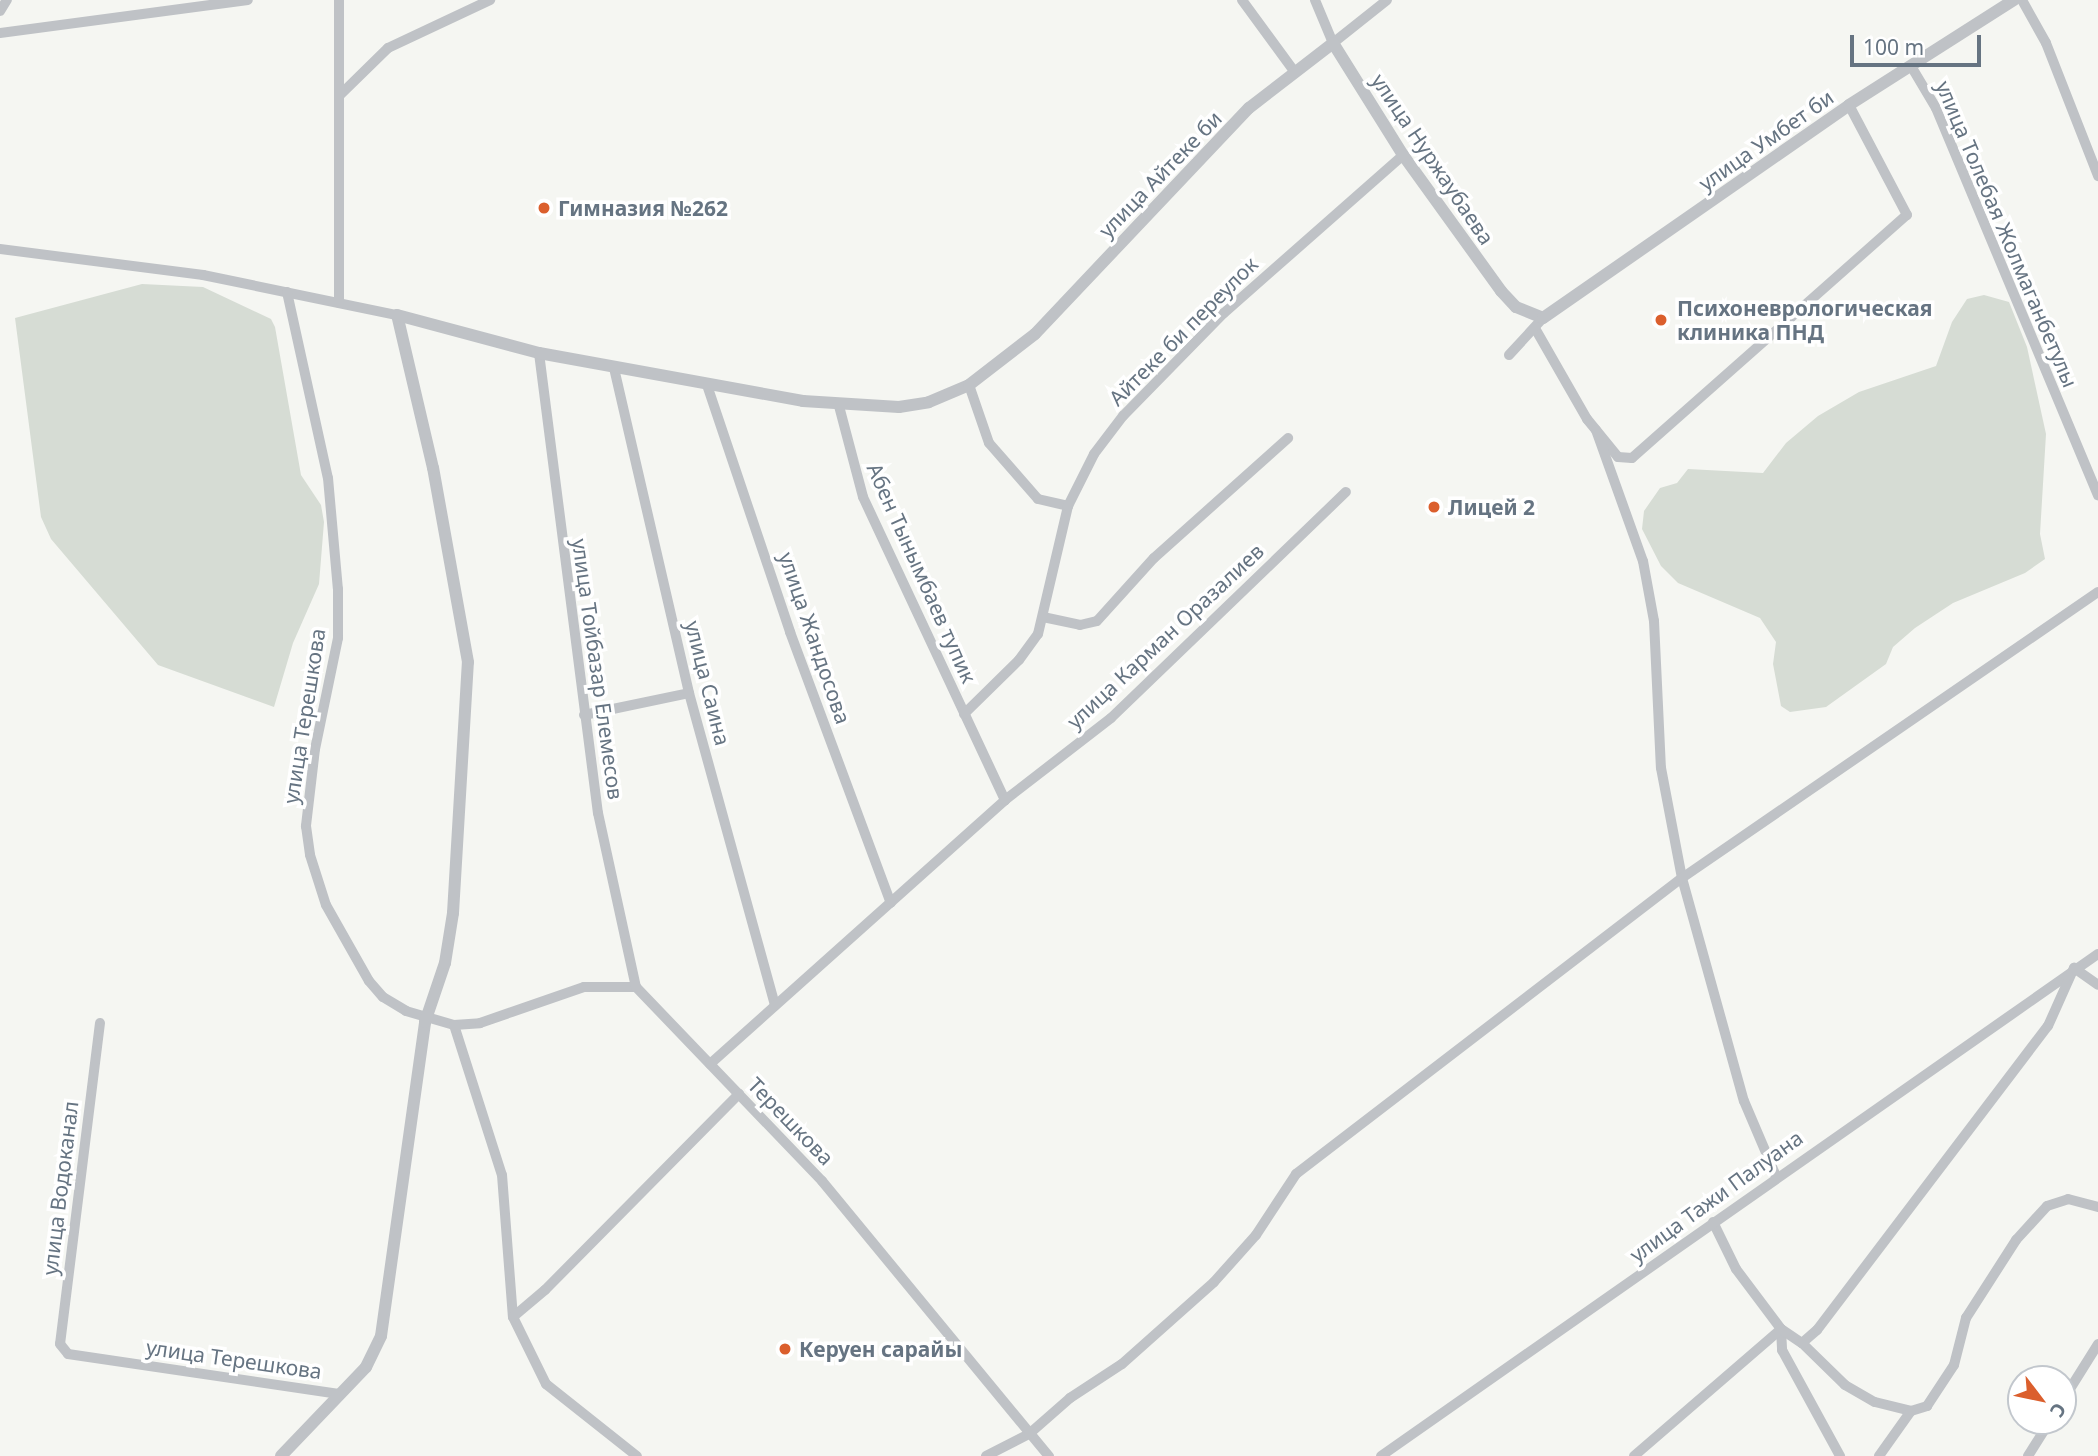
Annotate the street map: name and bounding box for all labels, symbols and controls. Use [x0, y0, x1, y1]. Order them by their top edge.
scale bar [1853, 21, 1984, 65]
text: 100 m [1863, 33, 1924, 61]
street label: улица Нуржаубаева [1366, 69, 1500, 249]
street label: улица Толебая Жолмаганбетулы [1931, 77, 2083, 391]
street label: улица Умбет би [1694, 84, 1838, 196]
street label: улица Айтеке би [1093, 106, 1227, 242]
place label: Гимназия №262 [558, 195, 728, 221]
marker: Гимназия №262 [536, 200, 552, 216]
street label: Айтеке би переулок [1103, 251, 1263, 411]
place label: Психоневрологическая клиника ПНД [1677, 295, 1932, 345]
marker: Психоневрологическая клиника ПНД [1651, 310, 1671, 330]
street label: Абен Тынымбаев тупик [862, 459, 982, 687]
place label: Лицей 2 [1448, 494, 1535, 520]
marker: Лицей 2 [1426, 499, 1442, 515]
street label: улица Тойбазар Елемесов [567, 537, 629, 801]
street label: улица Карман Оразалиев [1061, 538, 1269, 734]
street label: улица Жандосова [774, 549, 856, 727]
street label: улица Саина [680, 618, 736, 748]
street label: улица Терешкова [278, 627, 330, 805]
street label: Терешкова [743, 1072, 839, 1170]
street label: улица Водоканал [37, 1099, 83, 1277]
street label: улица Тажи Палуана [1625, 1125, 1807, 1267]
street label: улица Терешкова [144, 1334, 324, 1384]
place label: Керуен сарайы [799, 1336, 962, 1362]
marker: Керуен сарайы [777, 1341, 793, 1357]
north arrow [2007, 1365, 2077, 1435]
text: С [2044, 1398, 2072, 1422]

